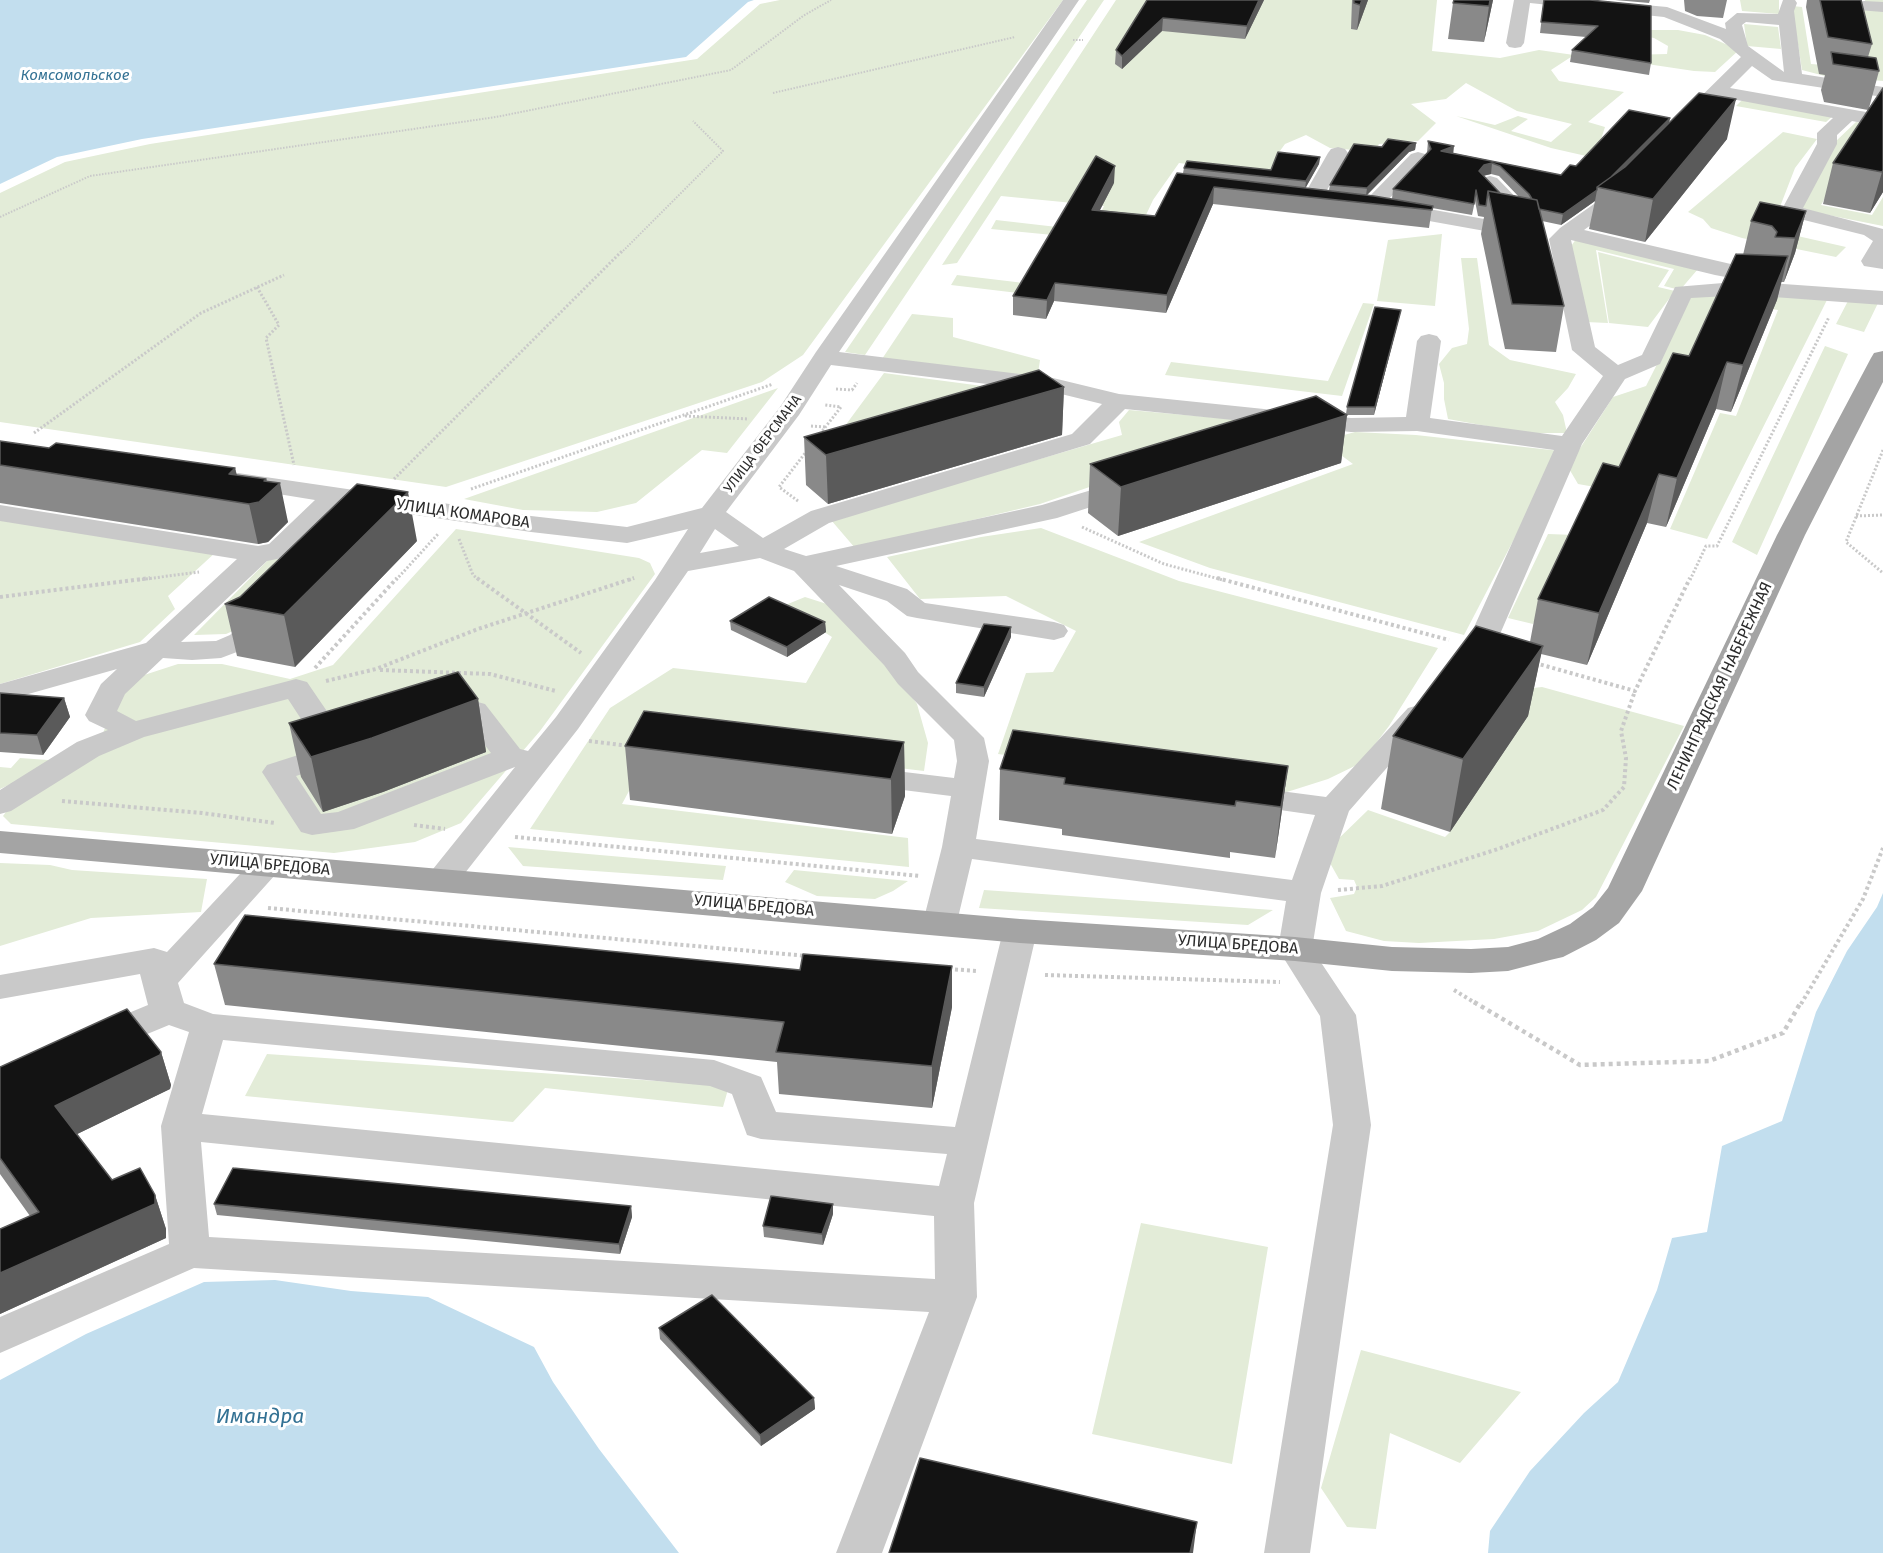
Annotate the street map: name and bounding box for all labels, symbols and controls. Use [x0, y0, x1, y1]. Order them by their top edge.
water label: Комсомольское [21, 67, 129, 85]
street label: УЛИЦА ФЕРСМАНА [721, 392, 805, 496]
street label: УЛИЦА КОМАРОВА [395, 495, 531, 533]
street label: ЛЕНИНГРАДСКАЯ НАБЕРЕЖНАЯ [1663, 579, 1777, 793]
street label: УЛИЦА БРЕДОВА [209, 850, 331, 880]
street label: УЛИЦА БРЕДОВА [693, 891, 815, 921]
street label: УЛИЦА БРЕДОВА [1177, 931, 1299, 959]
water label: Имандра [216, 1404, 304, 1430]

